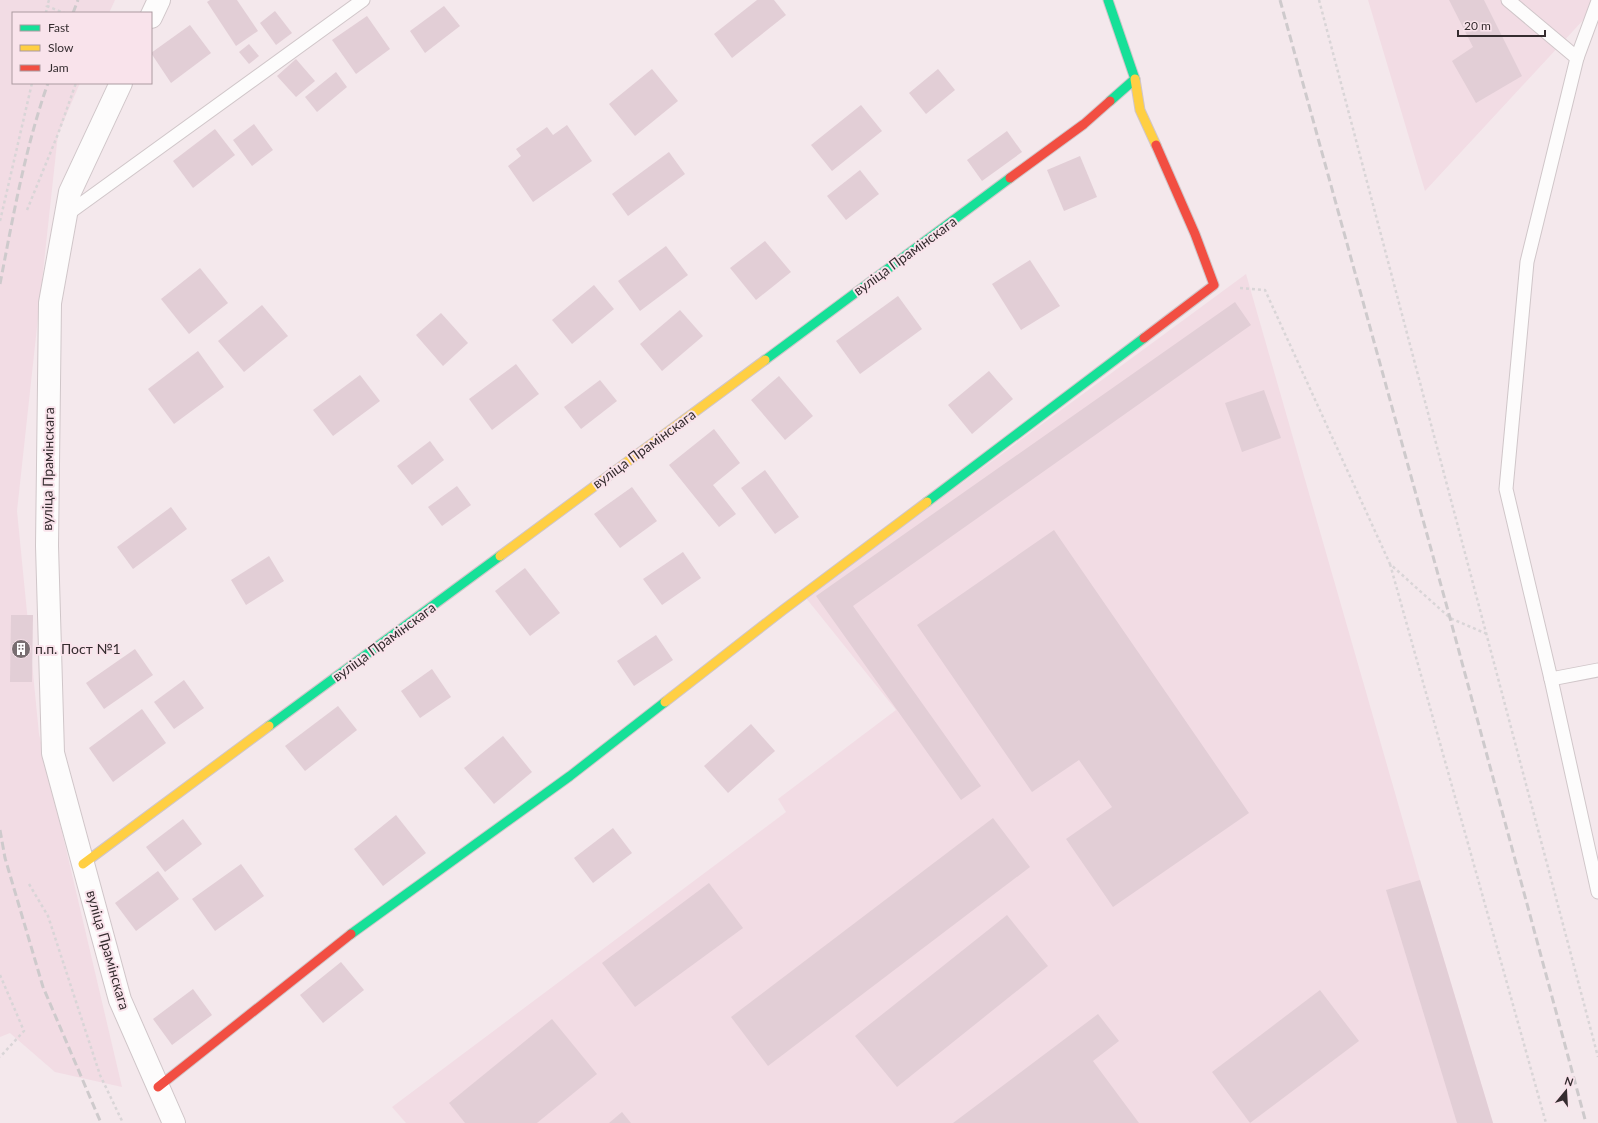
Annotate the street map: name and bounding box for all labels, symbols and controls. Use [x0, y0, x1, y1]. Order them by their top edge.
legend [12, 12, 152, 84]
scale bar [1458, 12, 1545, 38]
text: 20 m [1464, 18, 1491, 33]
text: Fast [48, 20, 70, 35]
text: Slow [48, 40, 74, 55]
text: Jam [48, 60, 69, 75]
street label: вуліца Прамінскага [850, 212, 960, 299]
street label: вуліца Прамінскага [589, 405, 699, 492]
street label: вуліца Прамінскага [38, 407, 57, 531]
street label: вуліца Прамінскага [329, 598, 439, 685]
building icon: п.п. Пост №1 [10, 638, 32, 660]
place label: п.п. Пост №1 [35, 640, 121, 657]
street label: вуліца Прамінскага [83, 888, 134, 1012]
north arrow [1546, 1071, 1586, 1111]
text: N [1563, 1074, 1575, 1089]

